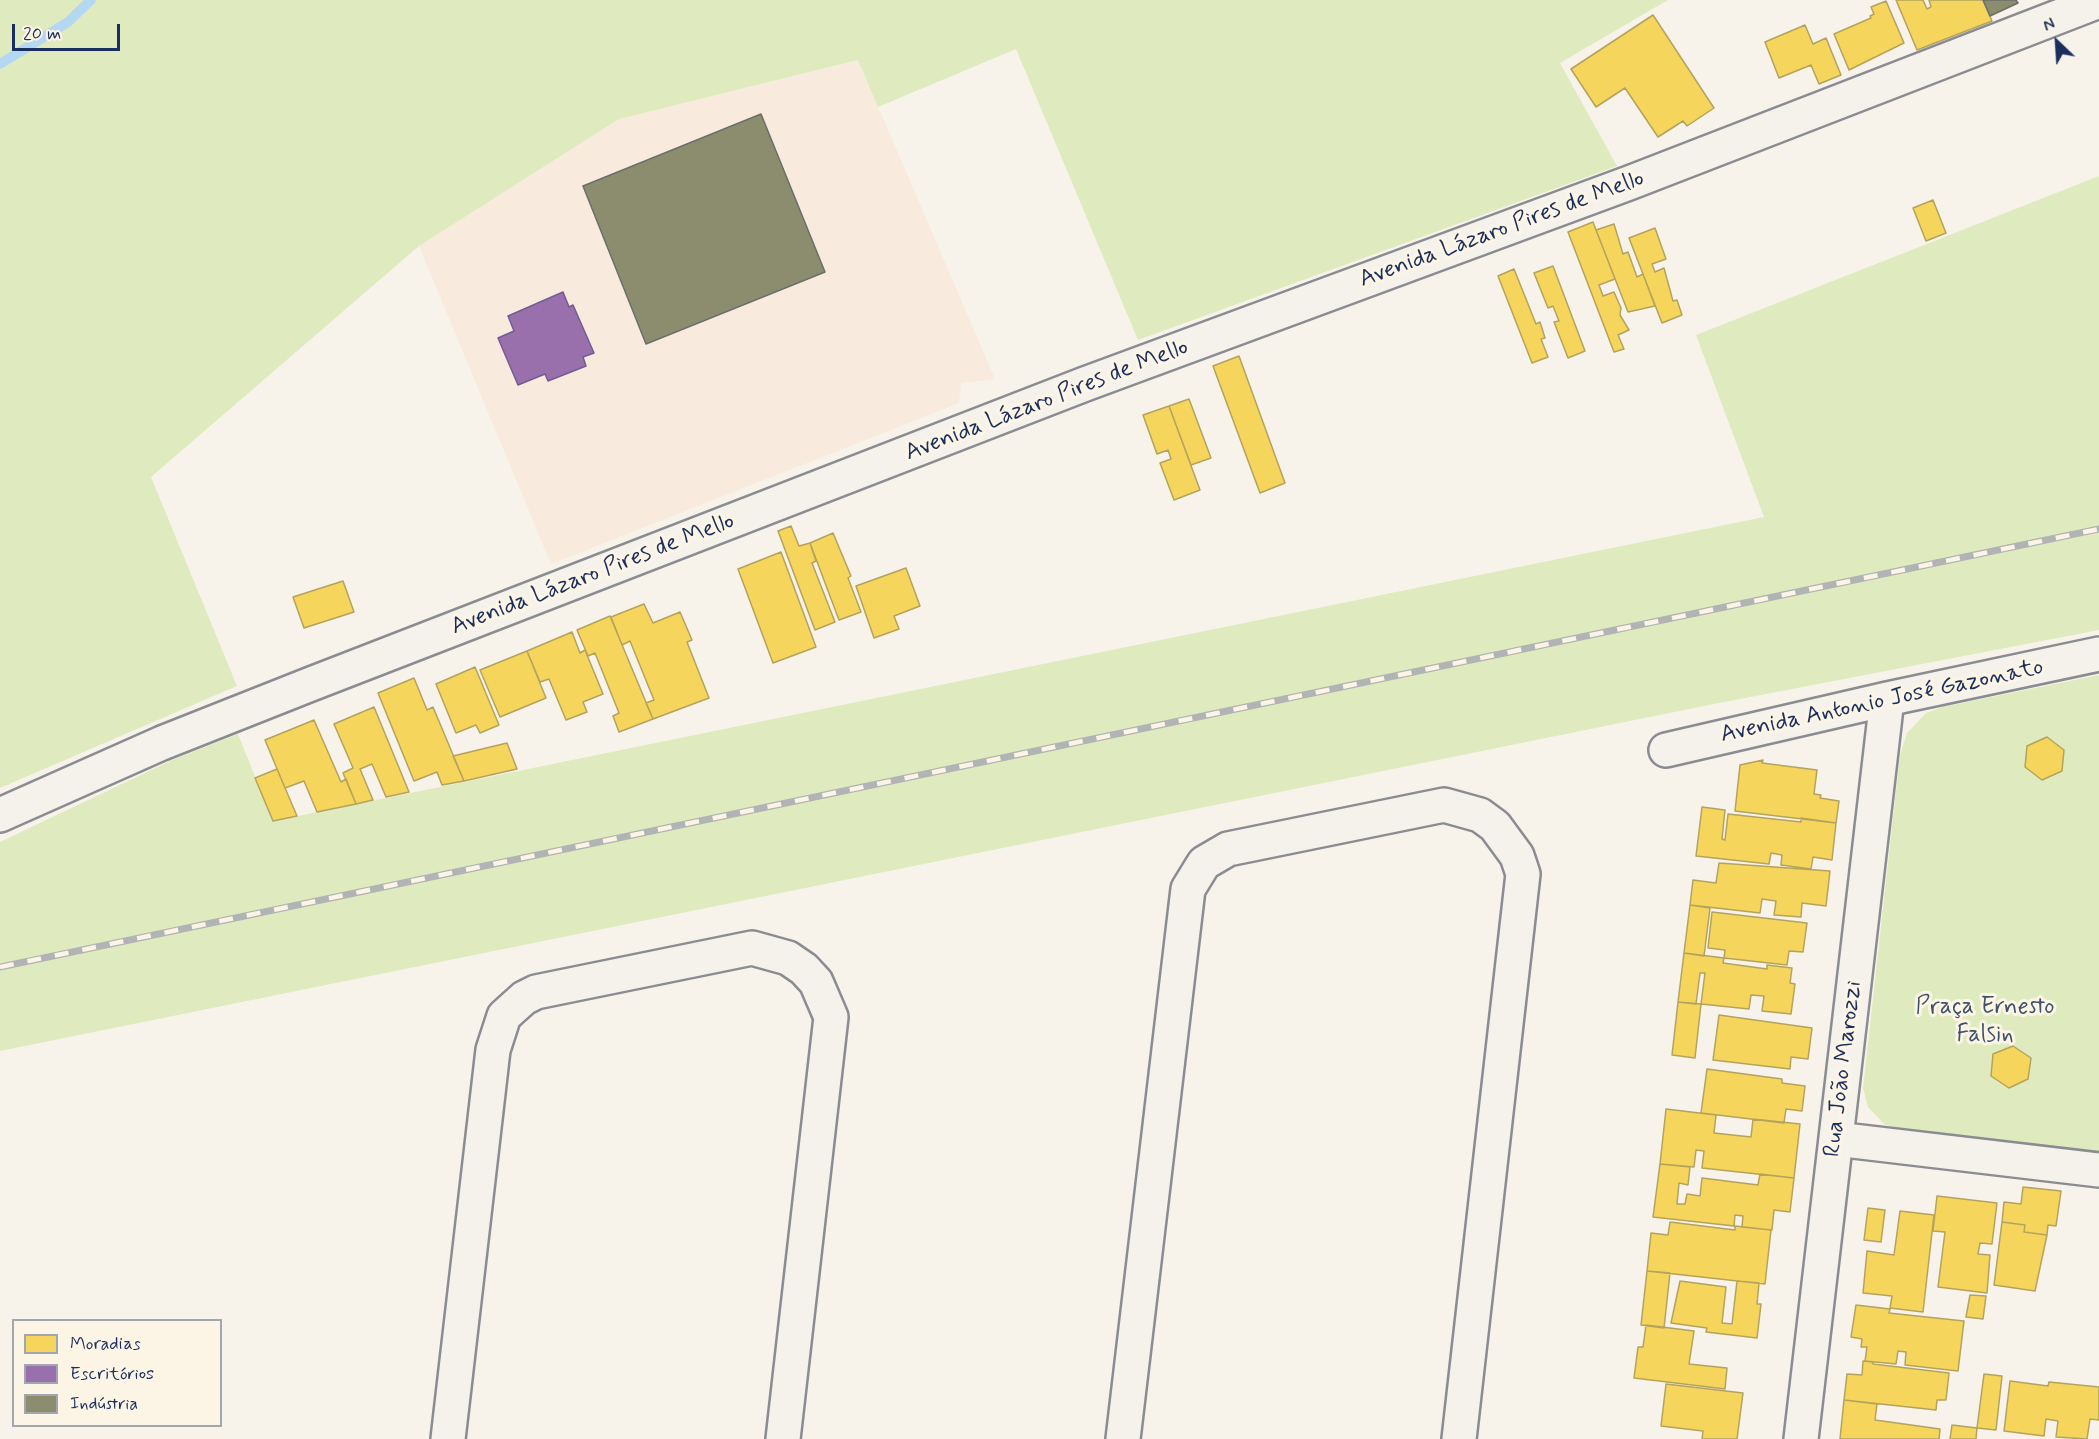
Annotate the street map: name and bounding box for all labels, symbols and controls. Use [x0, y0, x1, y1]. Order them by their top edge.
scale bar [15, 12, 123, 50]
north arrow [2027, 12, 2087, 72]
text: N [2040, 13, 2058, 37]
text: 20 m [23, 22, 61, 46]
street label: Avenida Lázaro Pires de Mello [1356, 165, 1648, 295]
street label: Avenida Lázaro Pires de Mello [901, 334, 1193, 468]
street label: Avenida Lázaro Pires de Mello [447, 508, 739, 642]
street label: Avenida Antonio José Gazonato [1718, 654, 2046, 750]
street label: Rua João Marozzi [1819, 979, 1869, 1159]
park label: Praça Ernesto Falsin [1915, 994, 2055, 1050]
legend [12, 1319, 222, 1427]
text: Moradias [70, 1332, 141, 1356]
text: Escritórios [70, 1362, 154, 1386]
text: Indústria [70, 1392, 138, 1416]

